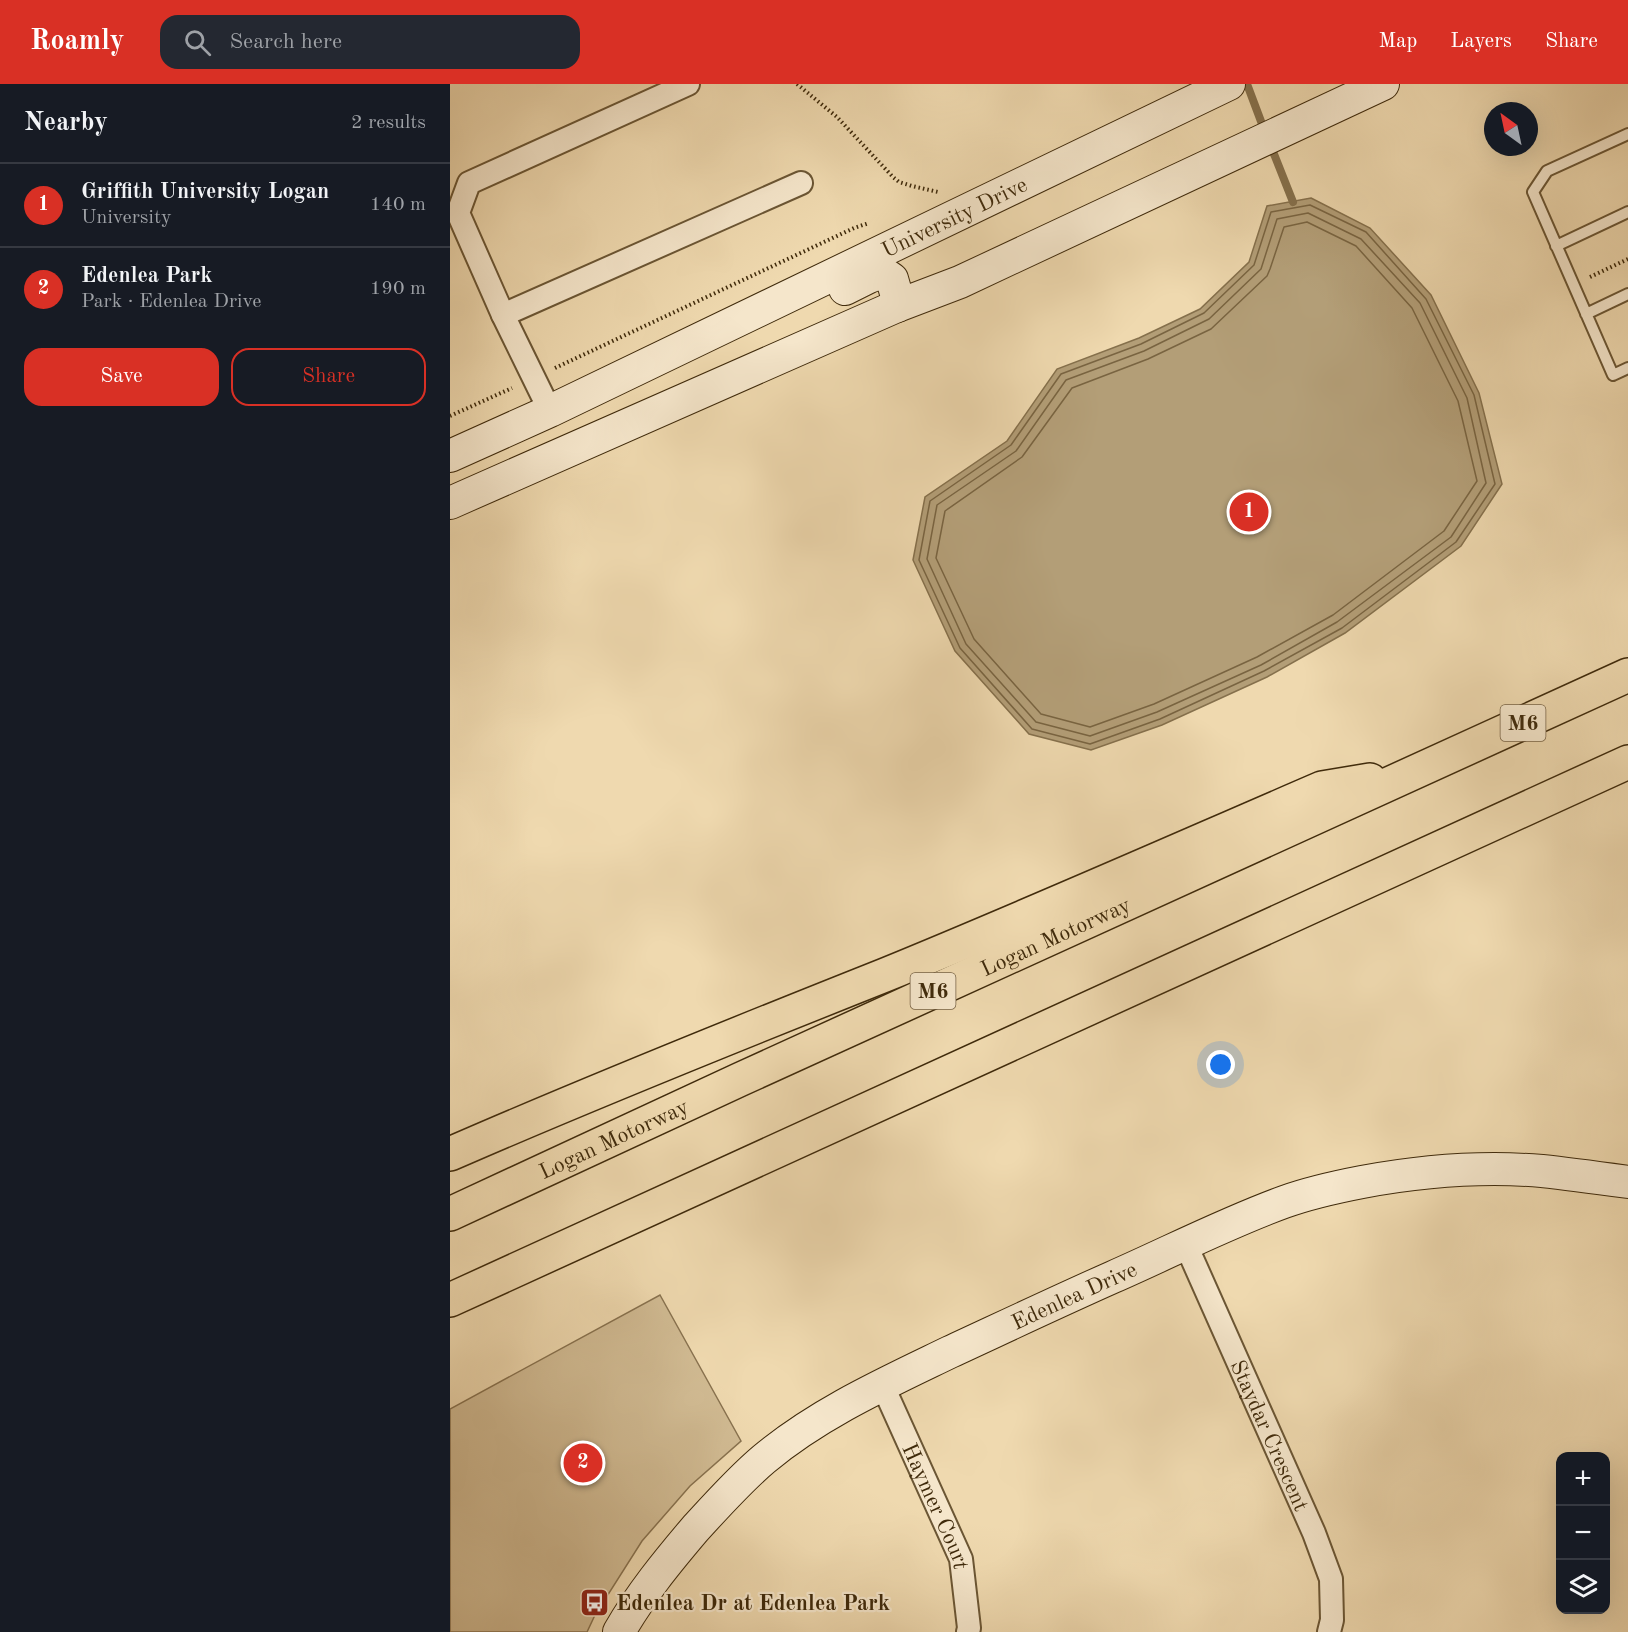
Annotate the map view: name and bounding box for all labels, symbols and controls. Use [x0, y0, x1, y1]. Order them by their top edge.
search box [160, 15, 580, 69]
icon: search [181, 26, 214, 59]
text: Roamly [30, 28, 124, 56]
text: Search here [229, 31, 342, 53]
text: Map [1378, 31, 1417, 52]
text: Layers [1450, 31, 1512, 52]
text: Share [1545, 31, 1598, 52]
north arrow [1484, 102, 1538, 156]
text: Nearby [24, 110, 108, 136]
text: 2 results [351, 113, 426, 133]
street label: University Drive [879, 174, 1031, 263]
text: Griffith University Logan [81, 181, 329, 203]
text: 1 [38, 195, 49, 215]
text: 140 m [370, 195, 426, 215]
text: University [81, 208, 172, 228]
text: Edenlea Park [81, 265, 213, 287]
text: 2 [38, 279, 49, 299]
text: 190 m [370, 279, 426, 299]
text: Park · Edenlea Drive [81, 292, 261, 312]
button: Save [24, 348, 219, 406]
button: Share [231, 348, 426, 406]
pin: 1 [1230, 490, 1268, 534]
road number: M6 [1500, 705, 1546, 741]
street label: Logan Motorway [978, 894, 1135, 981]
road number: M6 [910, 973, 956, 1009]
your location [1206, 1050, 1235, 1079]
street label: Logan Motorway [536, 1096, 693, 1184]
street label: Edenlea Drive [1009, 1259, 1140, 1335]
street label: Staydar Crescent [1226, 1357, 1312, 1515]
pin: 2 [564, 1440, 602, 1486]
street label: Haymer Court [897, 1440, 971, 1571]
map controls [1556, 1452, 1610, 1614]
button: + [1556, 1452, 1610, 1506]
button: − [1556, 1506, 1610, 1560]
button: layers [1556, 1560, 1610, 1614]
bus stop icon: Edenlea Dr at Edenlea Park [579, 1586, 611, 1618]
place label: Edenlea Dr at Edenlea Park [616, 1593, 890, 1615]

